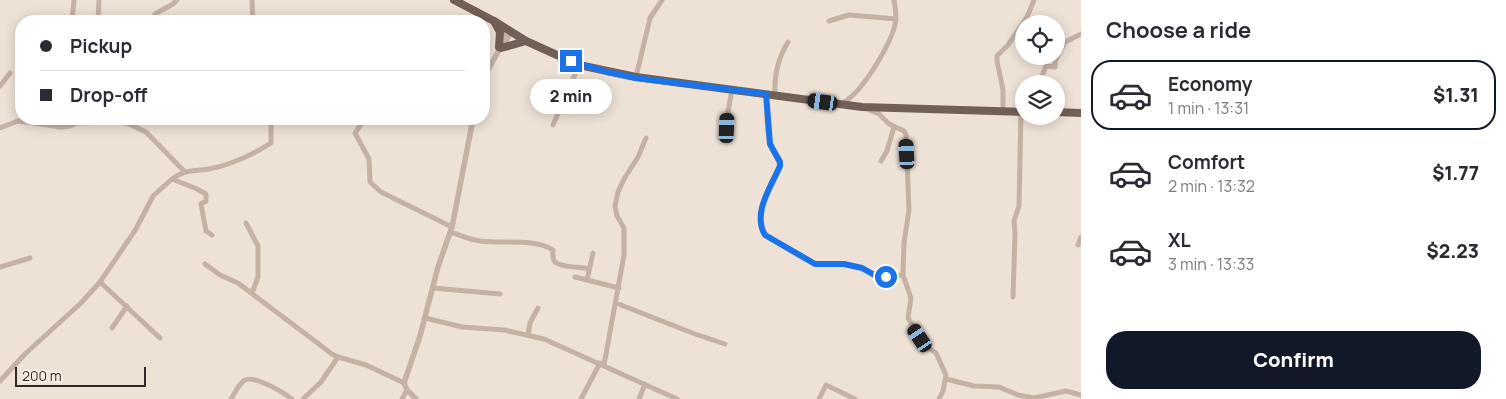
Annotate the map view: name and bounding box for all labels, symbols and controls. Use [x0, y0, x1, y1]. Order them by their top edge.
map controls [1015, 15, 1065, 125]
button: locate [1015, 15, 1065, 65]
text: Choose a ride [1106, 15, 1251, 45]
text: Pickup [70, 33, 132, 59]
route end [560, 50, 582, 72]
text: Economy [1168, 71, 1252, 97]
icon: car [1108, 73, 1153, 118]
button: layers [1015, 75, 1065, 125]
callout: 2 min [530, 78, 612, 114]
text: Drop-off [70, 82, 147, 108]
text: $1.31 [1433, 82, 1479, 108]
text: 2 min [550, 85, 592, 107]
car [807, 92, 838, 112]
text: 1 min · 13:31 [1168, 97, 1249, 119]
car [718, 113, 735, 143]
car [898, 139, 915, 169]
text: Comfort [1168, 149, 1245, 175]
icon: car [1108, 151, 1153, 196]
text: $1.77 [1432, 160, 1479, 186]
text: 2 min · 13:32 [1168, 175, 1255, 197]
text: XL [1168, 227, 1191, 253]
icon: car [1108, 229, 1153, 274]
text: $2.23 [1427, 238, 1479, 264]
text: 3 min · 13:33 [1168, 253, 1254, 275]
route start [875, 266, 897, 288]
car [905, 321, 934, 355]
button: Confirm [1106, 331, 1481, 389]
scale bar [15, 364, 146, 387]
text: 200 m [22, 366, 62, 385]

